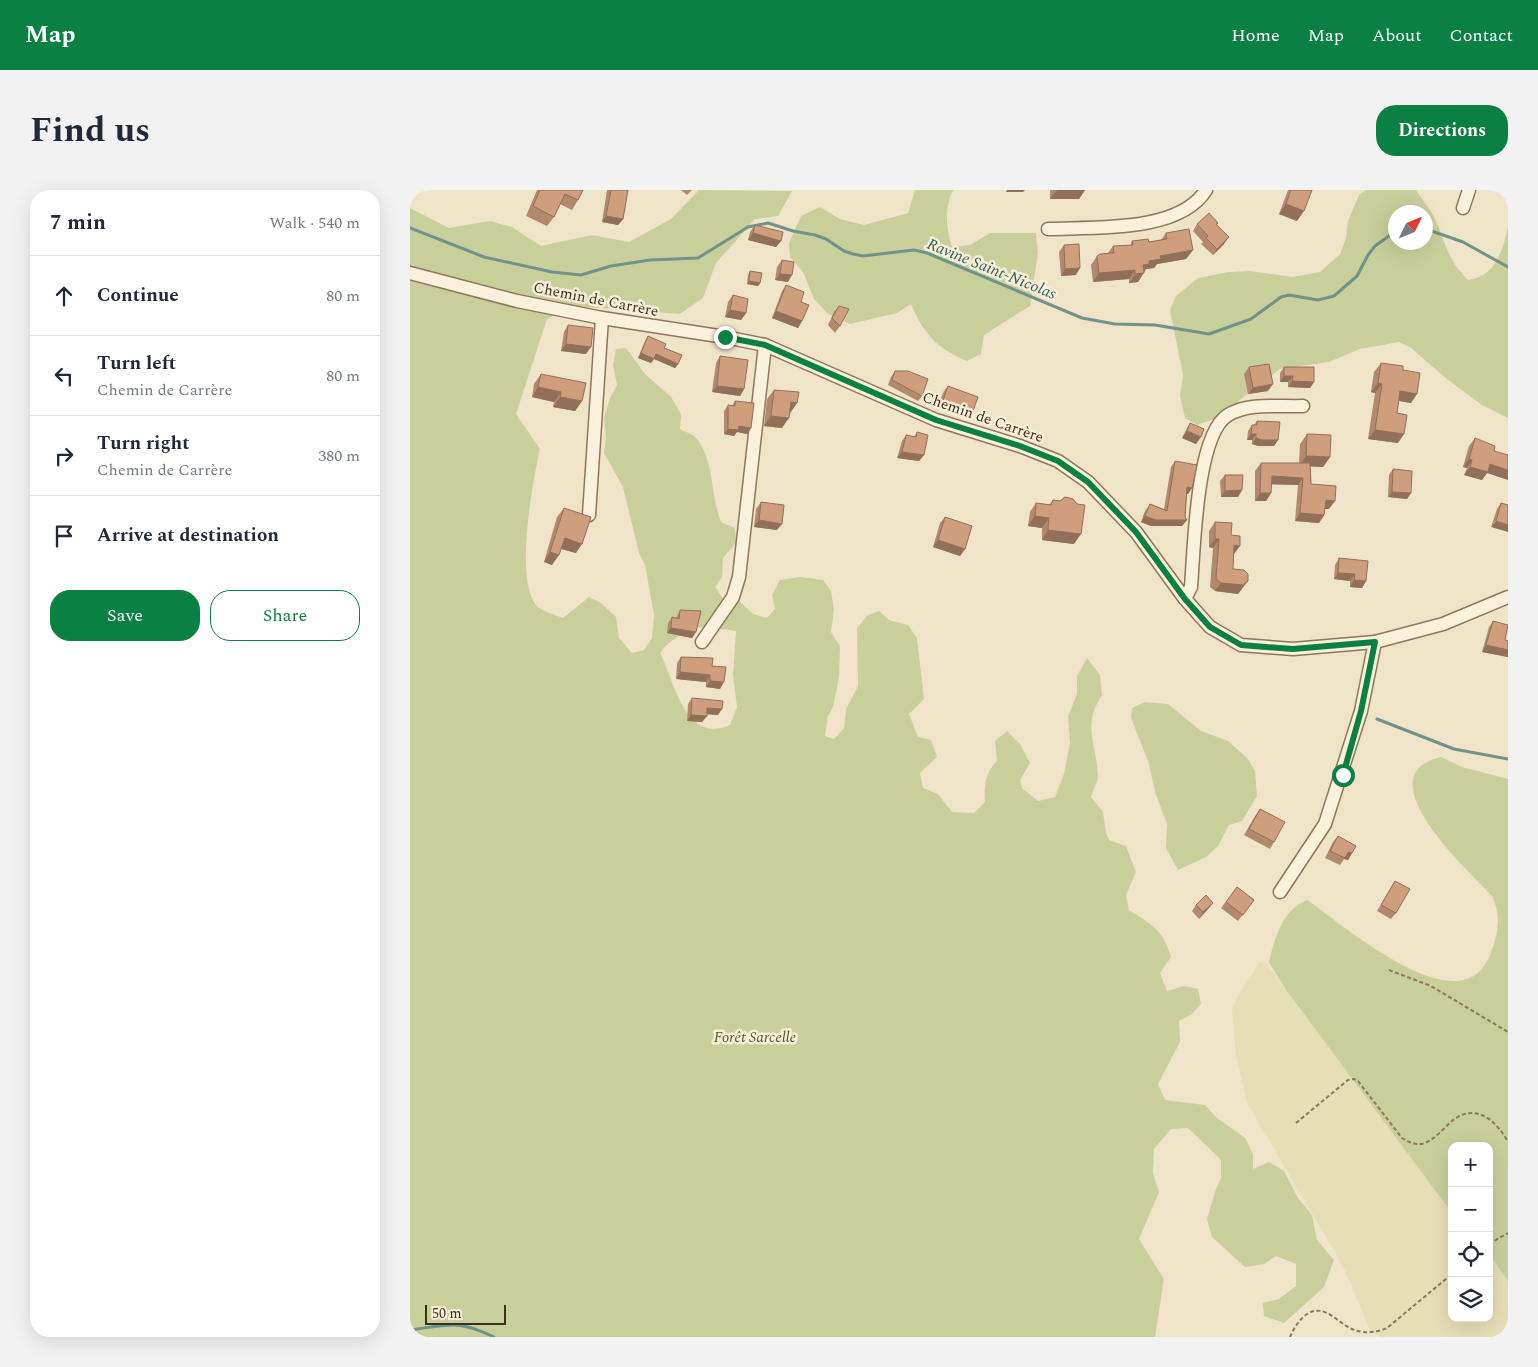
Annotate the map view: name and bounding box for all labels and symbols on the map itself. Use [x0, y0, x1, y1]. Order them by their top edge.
north arrow [1388, 205, 1433, 250]
water label: Ravine Saint-Nicolas [923, 232, 1060, 306]
street label: Chemin de Carrère [531, 276, 660, 323]
route end [714, 326, 737, 349]
street label: Chemin de Carrère [919, 386, 1047, 449]
route start [1332, 764, 1355, 787]
park label: Forêt Sarcelle [714, 1026, 797, 1049]
scale bar [425, 1302, 506, 1325]

